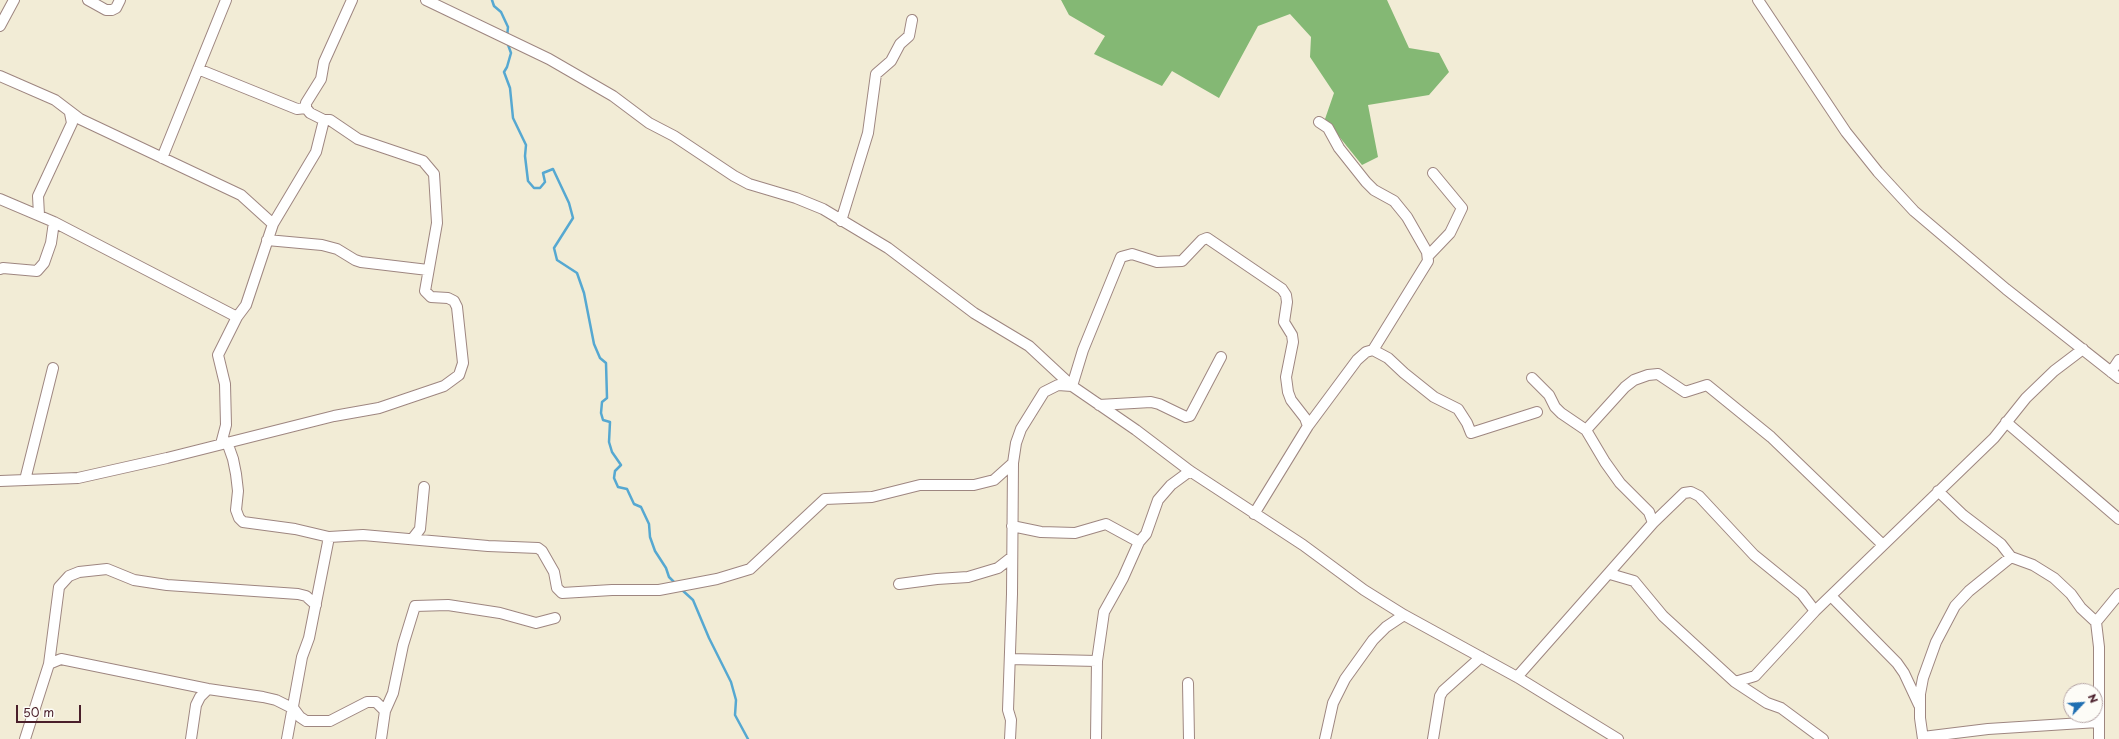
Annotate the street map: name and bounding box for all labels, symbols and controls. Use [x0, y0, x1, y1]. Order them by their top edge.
north arrow [2063, 683, 2103, 723]
text: N [2084, 691, 2103, 706]
scale bar [18, 697, 83, 723]
text: 50 m [23, 703, 54, 721]

